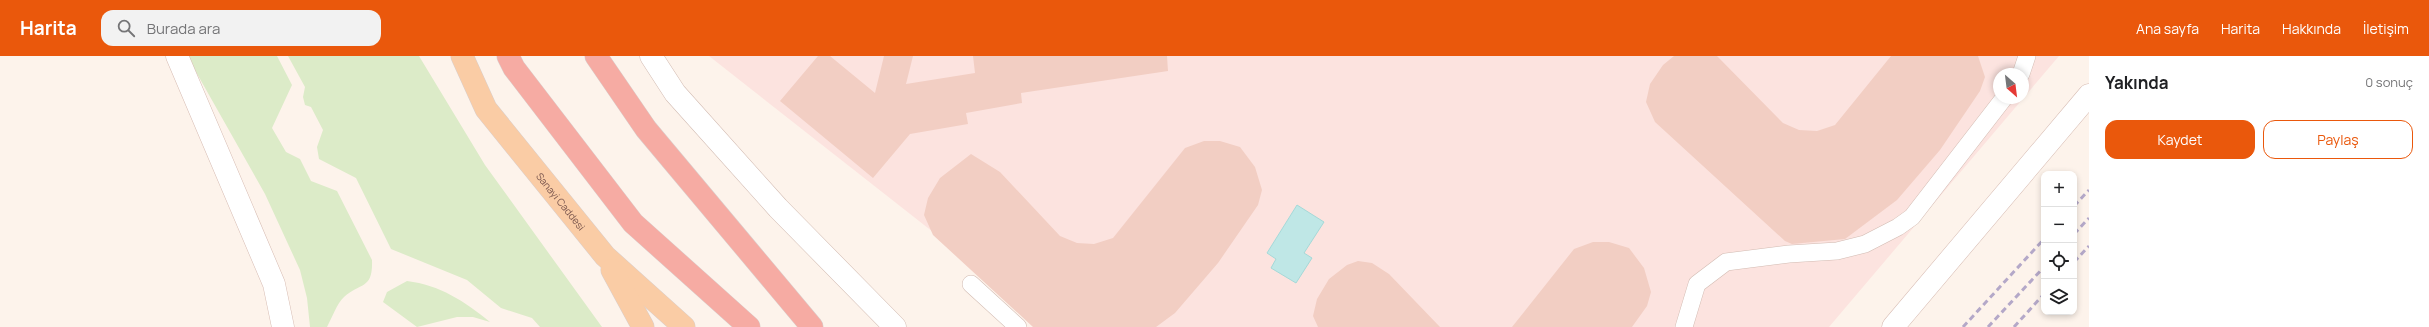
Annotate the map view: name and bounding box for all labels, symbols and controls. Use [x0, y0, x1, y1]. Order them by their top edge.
search box [101, 10, 381, 46]
text: Harita [20, 15, 77, 41]
icon: search [115, 17, 137, 39]
text: Burada ara [147, 18, 220, 39]
text: Ana sayfa [2136, 19, 2199, 38]
text: Harita [2221, 19, 2260, 38]
text: Hakkında [2282, 19, 2341, 38]
text: İletişim [2363, 19, 2409, 38]
north arrow [1993, 68, 2029, 104]
text: Yakında [2105, 71, 2169, 94]
text: 0 sonuç [2365, 73, 2413, 91]
button: Kaydet [2105, 120, 2255, 159]
button: Paylaş [2263, 120, 2413, 159]
street label: Sanayi Caddesi [533, 169, 588, 233]
map controls [2041, 171, 2077, 315]
button: + [2041, 171, 2077, 207]
button: − [2041, 207, 2077, 243]
button: locate [2041, 243, 2077, 279]
button: layers [2041, 279, 2077, 315]

